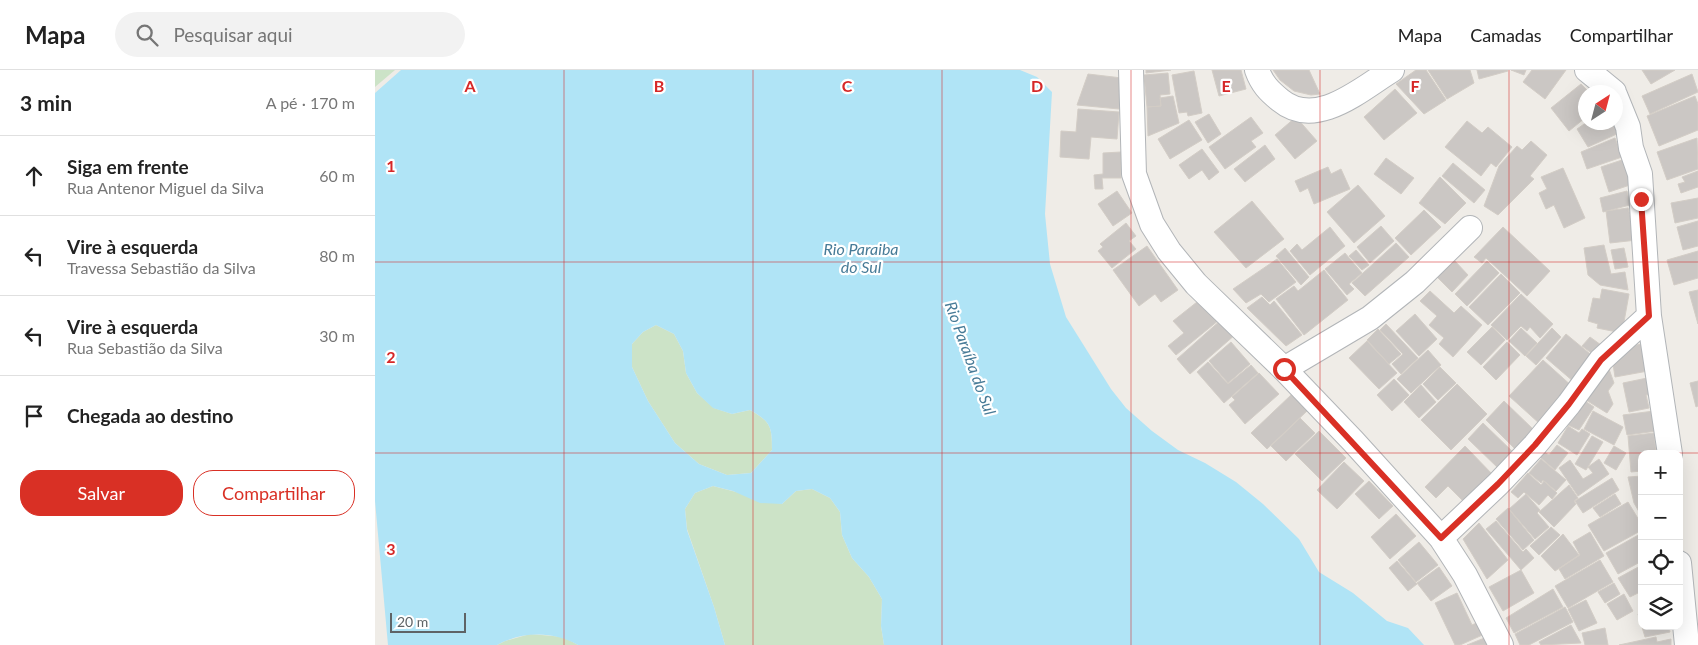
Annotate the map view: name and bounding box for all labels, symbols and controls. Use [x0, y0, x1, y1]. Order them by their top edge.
search box [115, 12, 465, 57]
text: Mapa [25, 20, 85, 49]
icon: search [133, 21, 161, 49]
text: Pesquisar aqui [173, 23, 293, 46]
text: Mapa [1398, 24, 1442, 46]
text: Camadas [1470, 24, 1542, 46]
text: Compartilhar [1570, 24, 1673, 46]
text: A [463, 76, 476, 95]
text: B [654, 76, 664, 95]
text: C [842, 76, 853, 95]
text: D [1031, 76, 1043, 95]
text: E [1221, 76, 1231, 95]
text: F [1410, 76, 1420, 95]
north arrow [1578, 85, 1623, 130]
text: 3 min [20, 90, 72, 115]
text: A pé · 170 m [266, 93, 355, 112]
text: Siga em frente [67, 155, 189, 178]
text: 1 [386, 156, 396, 175]
icon: ahead [20, 162, 48, 190]
text: 60 m [319, 166, 355, 185]
text: Rua Antenor Miguel da Silva [67, 178, 264, 197]
route end [1630, 188, 1653, 211]
text: Vire à esquerda [67, 235, 198, 258]
water label: Rio Paraiba do Sul [823, 239, 899, 276]
icon: left [20, 242, 48, 270]
text: 80 m [319, 246, 355, 265]
text: Travessa Sebastião da Silva [67, 258, 256, 277]
water label: Rio Paraíba do Sul [942, 299, 1000, 418]
text: Vire à esquerda [67, 315, 198, 338]
icon: left [20, 322, 48, 350]
text: 30 m [319, 326, 355, 345]
text: Rua Sebastião da Silva [67, 338, 223, 357]
text: 2 [386, 347, 396, 366]
route start [1273, 358, 1296, 381]
icon: arrive [20, 402, 48, 430]
text: Chegada ao destino [67, 404, 233, 427]
map controls [1638, 450, 1683, 630]
button: + [1638, 450, 1683, 495]
button: Salvar [20, 470, 183, 516]
button: Compartilhar [193, 470, 355, 516]
button: − [1638, 495, 1683, 540]
text: 3 [386, 539, 396, 558]
button: locate [1638, 540, 1683, 585]
button: layers [1638, 585, 1683, 630]
scale bar [390, 610, 466, 633]
text: 20 m [397, 613, 428, 630]

